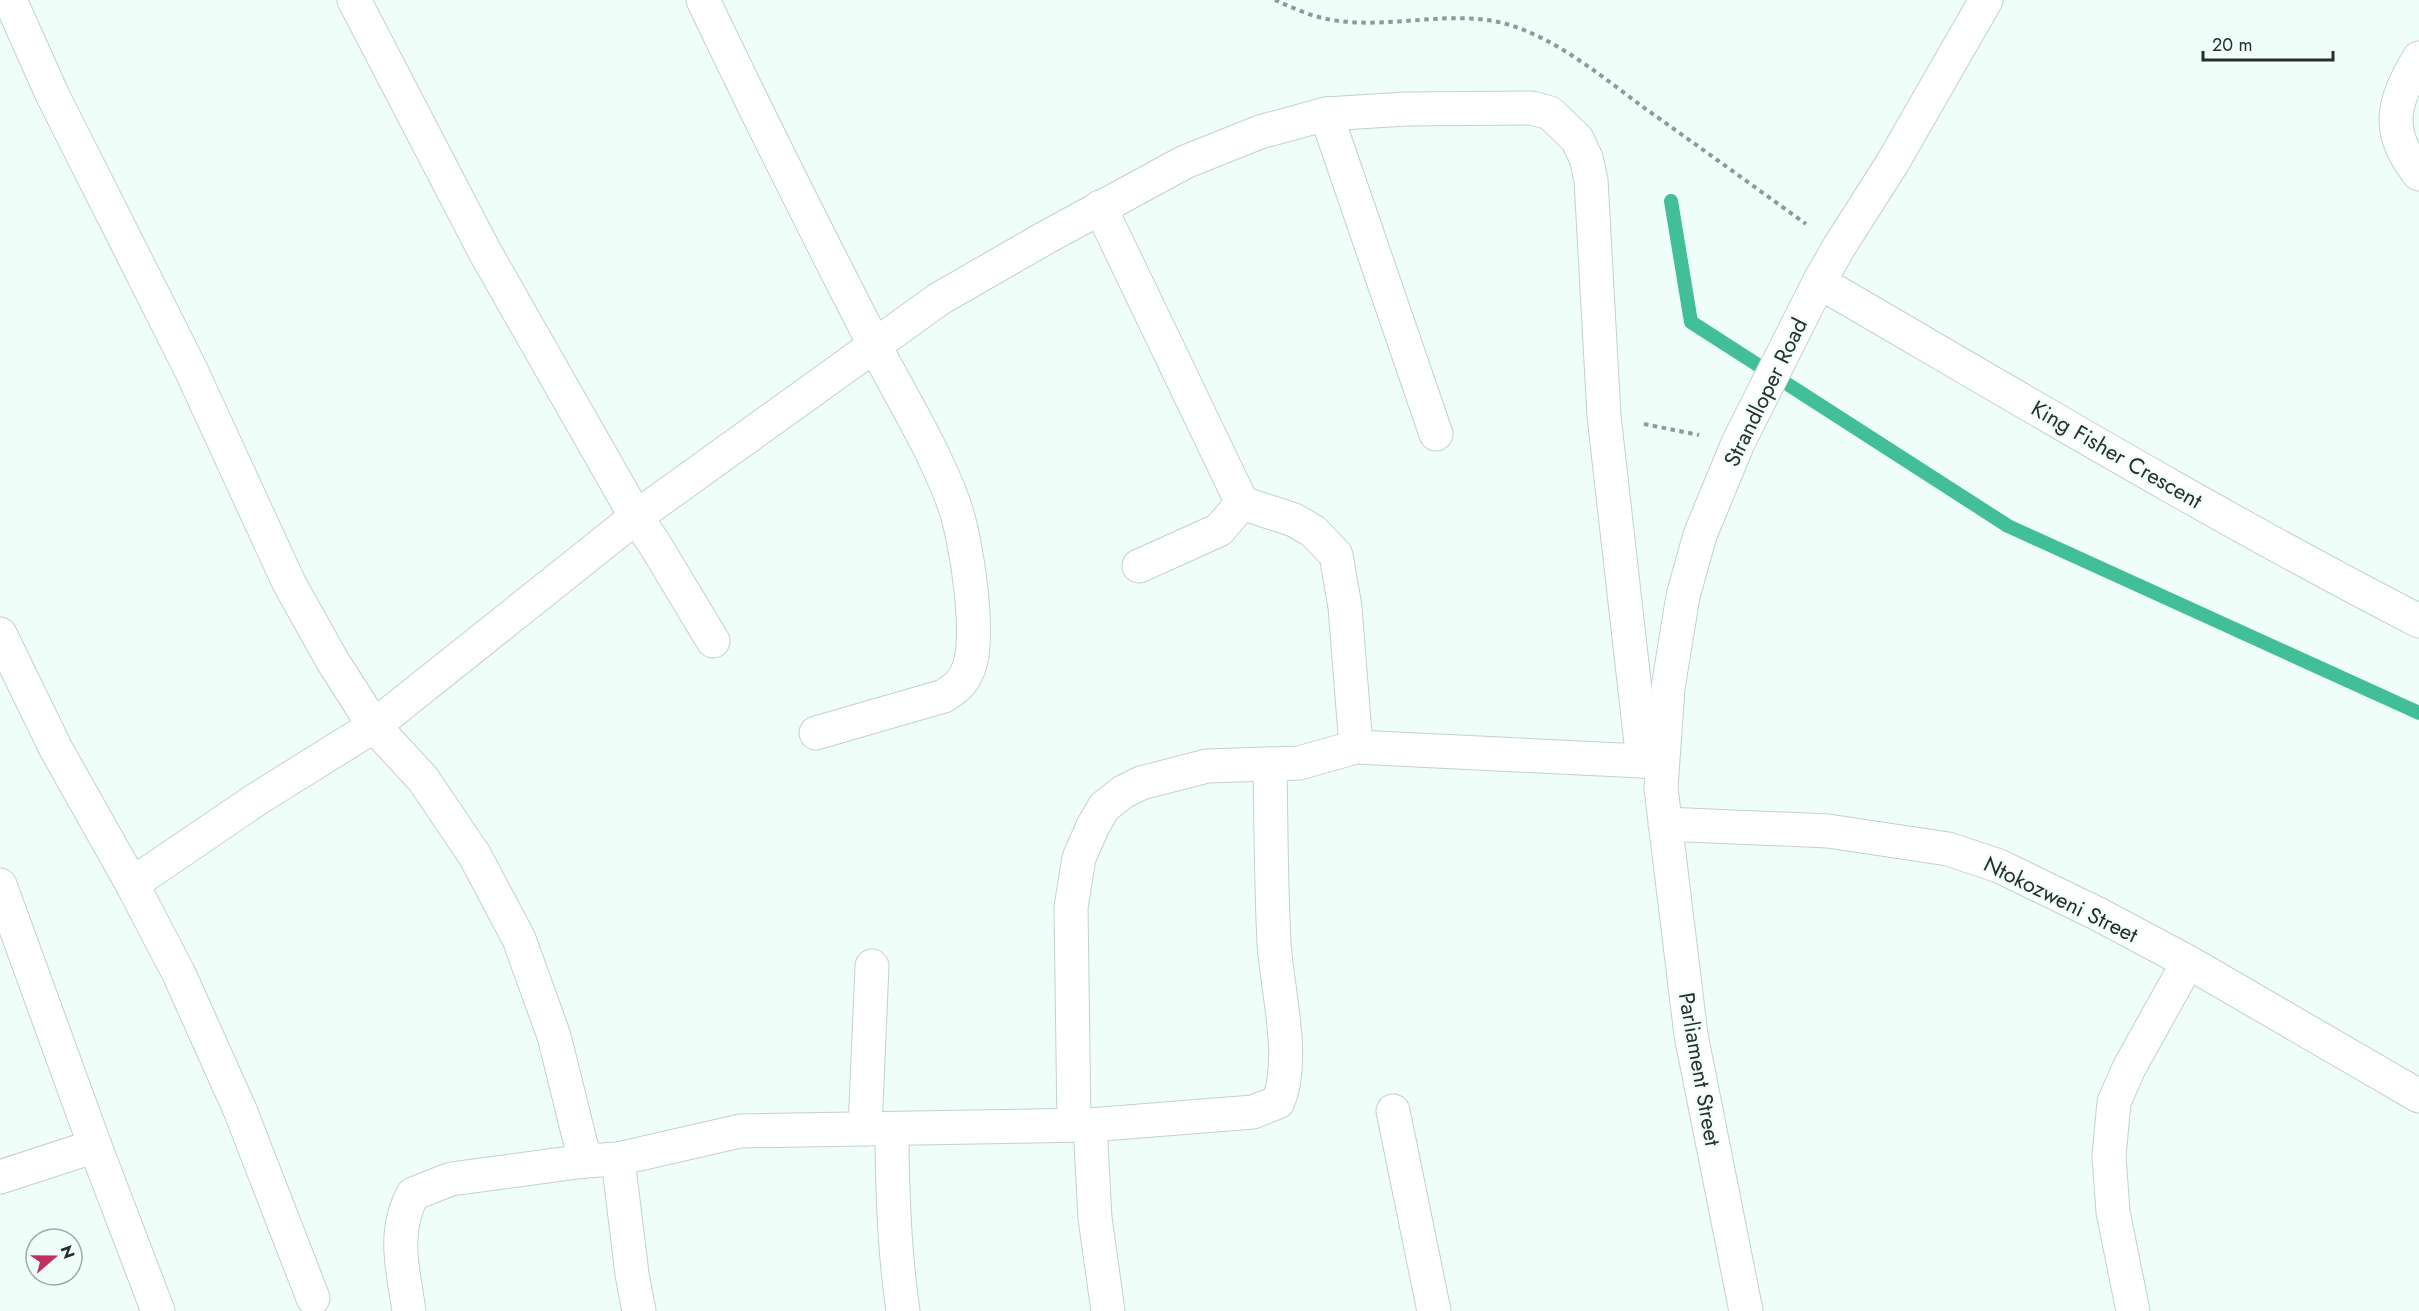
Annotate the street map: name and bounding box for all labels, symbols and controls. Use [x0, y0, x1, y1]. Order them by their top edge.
scale bar [2203, 24, 2334, 62]
text: 20 m [2212, 32, 2252, 58]
street label: Strandloper Road [1715, 312, 1815, 472]
street label: King Fisher Crescent [2026, 392, 2209, 516]
street label: Ntokozweni Street [1978, 848, 2144, 951]
street label: Parliament Street [1671, 990, 1729, 1149]
north arrow [24, 1227, 84, 1287]
text: N [55, 1242, 81, 1262]

